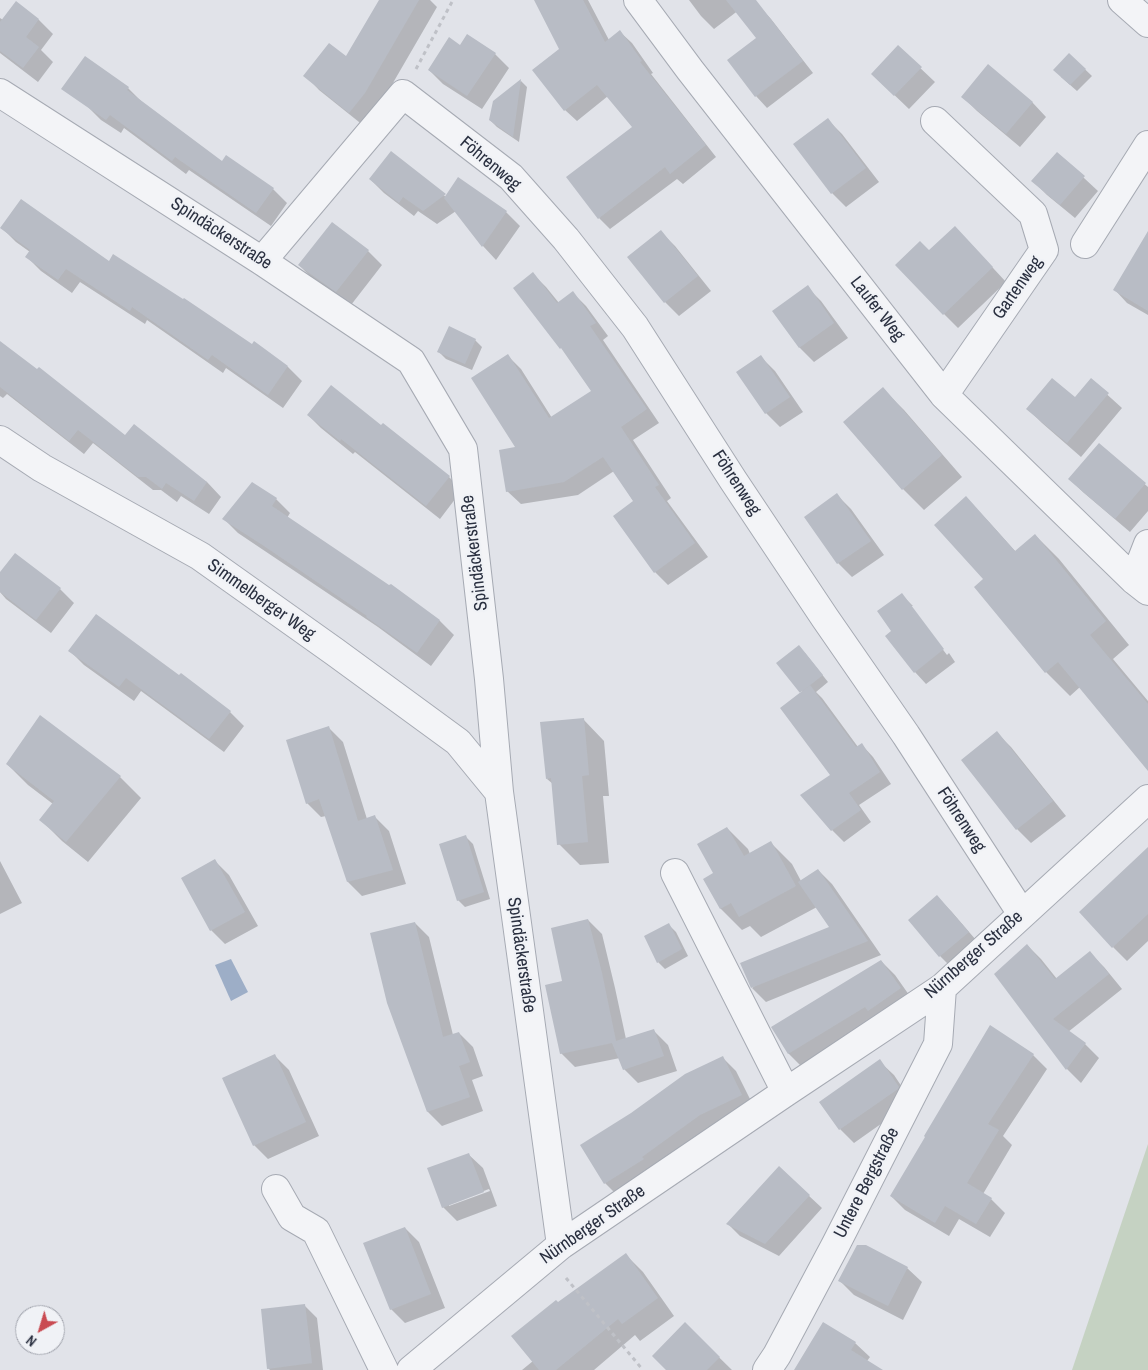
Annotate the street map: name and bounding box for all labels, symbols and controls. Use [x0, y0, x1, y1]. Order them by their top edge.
street label: Föhrenweg [455, 132, 525, 196]
street label: Spindäckerstraße [166, 193, 276, 275]
street label: Gartenweg [988, 252, 1048, 324]
street label: Laufer Weg [845, 272, 909, 346]
street label: Föhrenweg [707, 446, 765, 520]
street label: Spindäckerstraße [457, 494, 493, 612]
street label: Simmelberger Weg [203, 555, 319, 645]
street label: Föhrenweg [932, 783, 990, 857]
street label: Spindäckerstraße [502, 896, 540, 1014]
street label: Nürnberger Straße [920, 906, 1028, 1004]
street label: Untere Bergstraße [830, 1124, 904, 1242]
street label: Nürnberger Straße [536, 1181, 650, 1269]
north arrow [15, 1305, 65, 1355]
text: N [22, 1331, 40, 1350]

